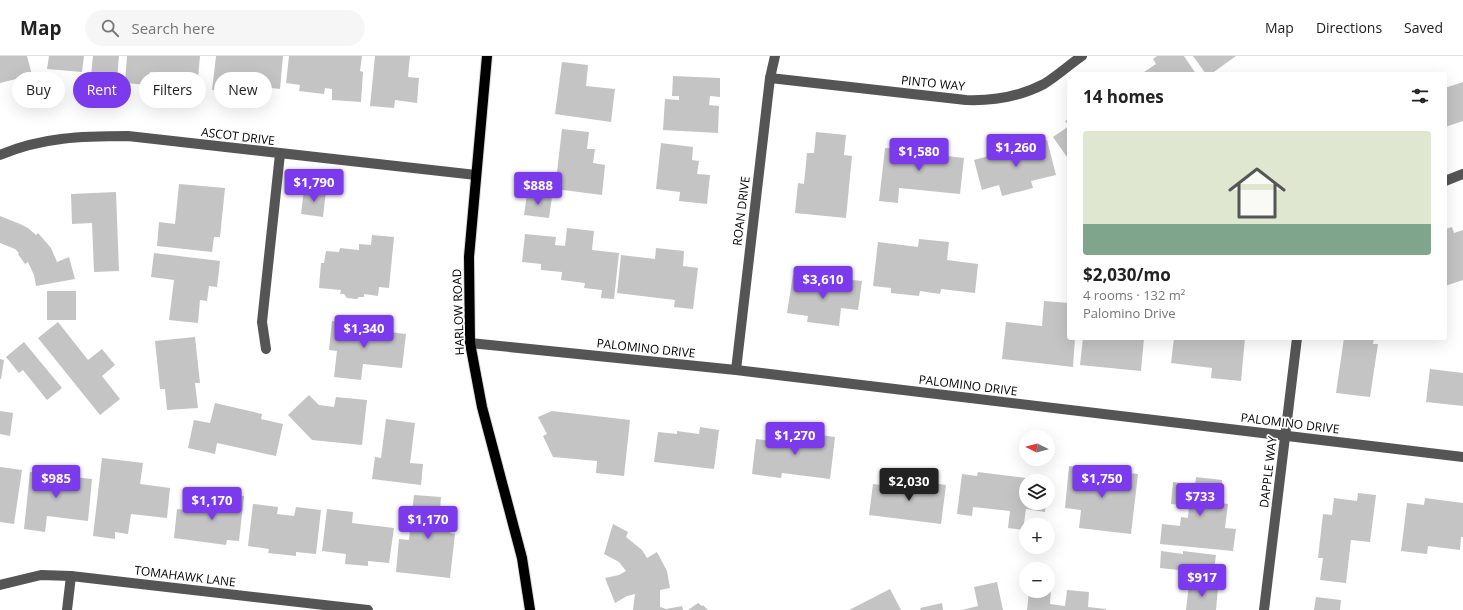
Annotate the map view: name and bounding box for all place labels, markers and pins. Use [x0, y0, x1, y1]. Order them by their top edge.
pin: $1,260 [983, 134, 1049, 168]
pin: $1,580 [886, 138, 952, 172]
pin: $1,790 [281, 169, 347, 203]
pin: $888 [514, 172, 562, 206]
pin: $3,610 [790, 266, 856, 300]
pin: $1,340 [331, 315, 397, 349]
pin: $1,270 [762, 422, 828, 456]
pin: $985 [32, 465, 80, 499]
pin: $1,750 [1069, 465, 1135, 499]
pin: $2,030 [876, 468, 942, 502]
pin: $733 [1176, 483, 1224, 517]
pin: $1,170 [179, 487, 245, 521]
pin: $1,170 [395, 506, 461, 540]
pin: $917 [1178, 564, 1226, 598]

